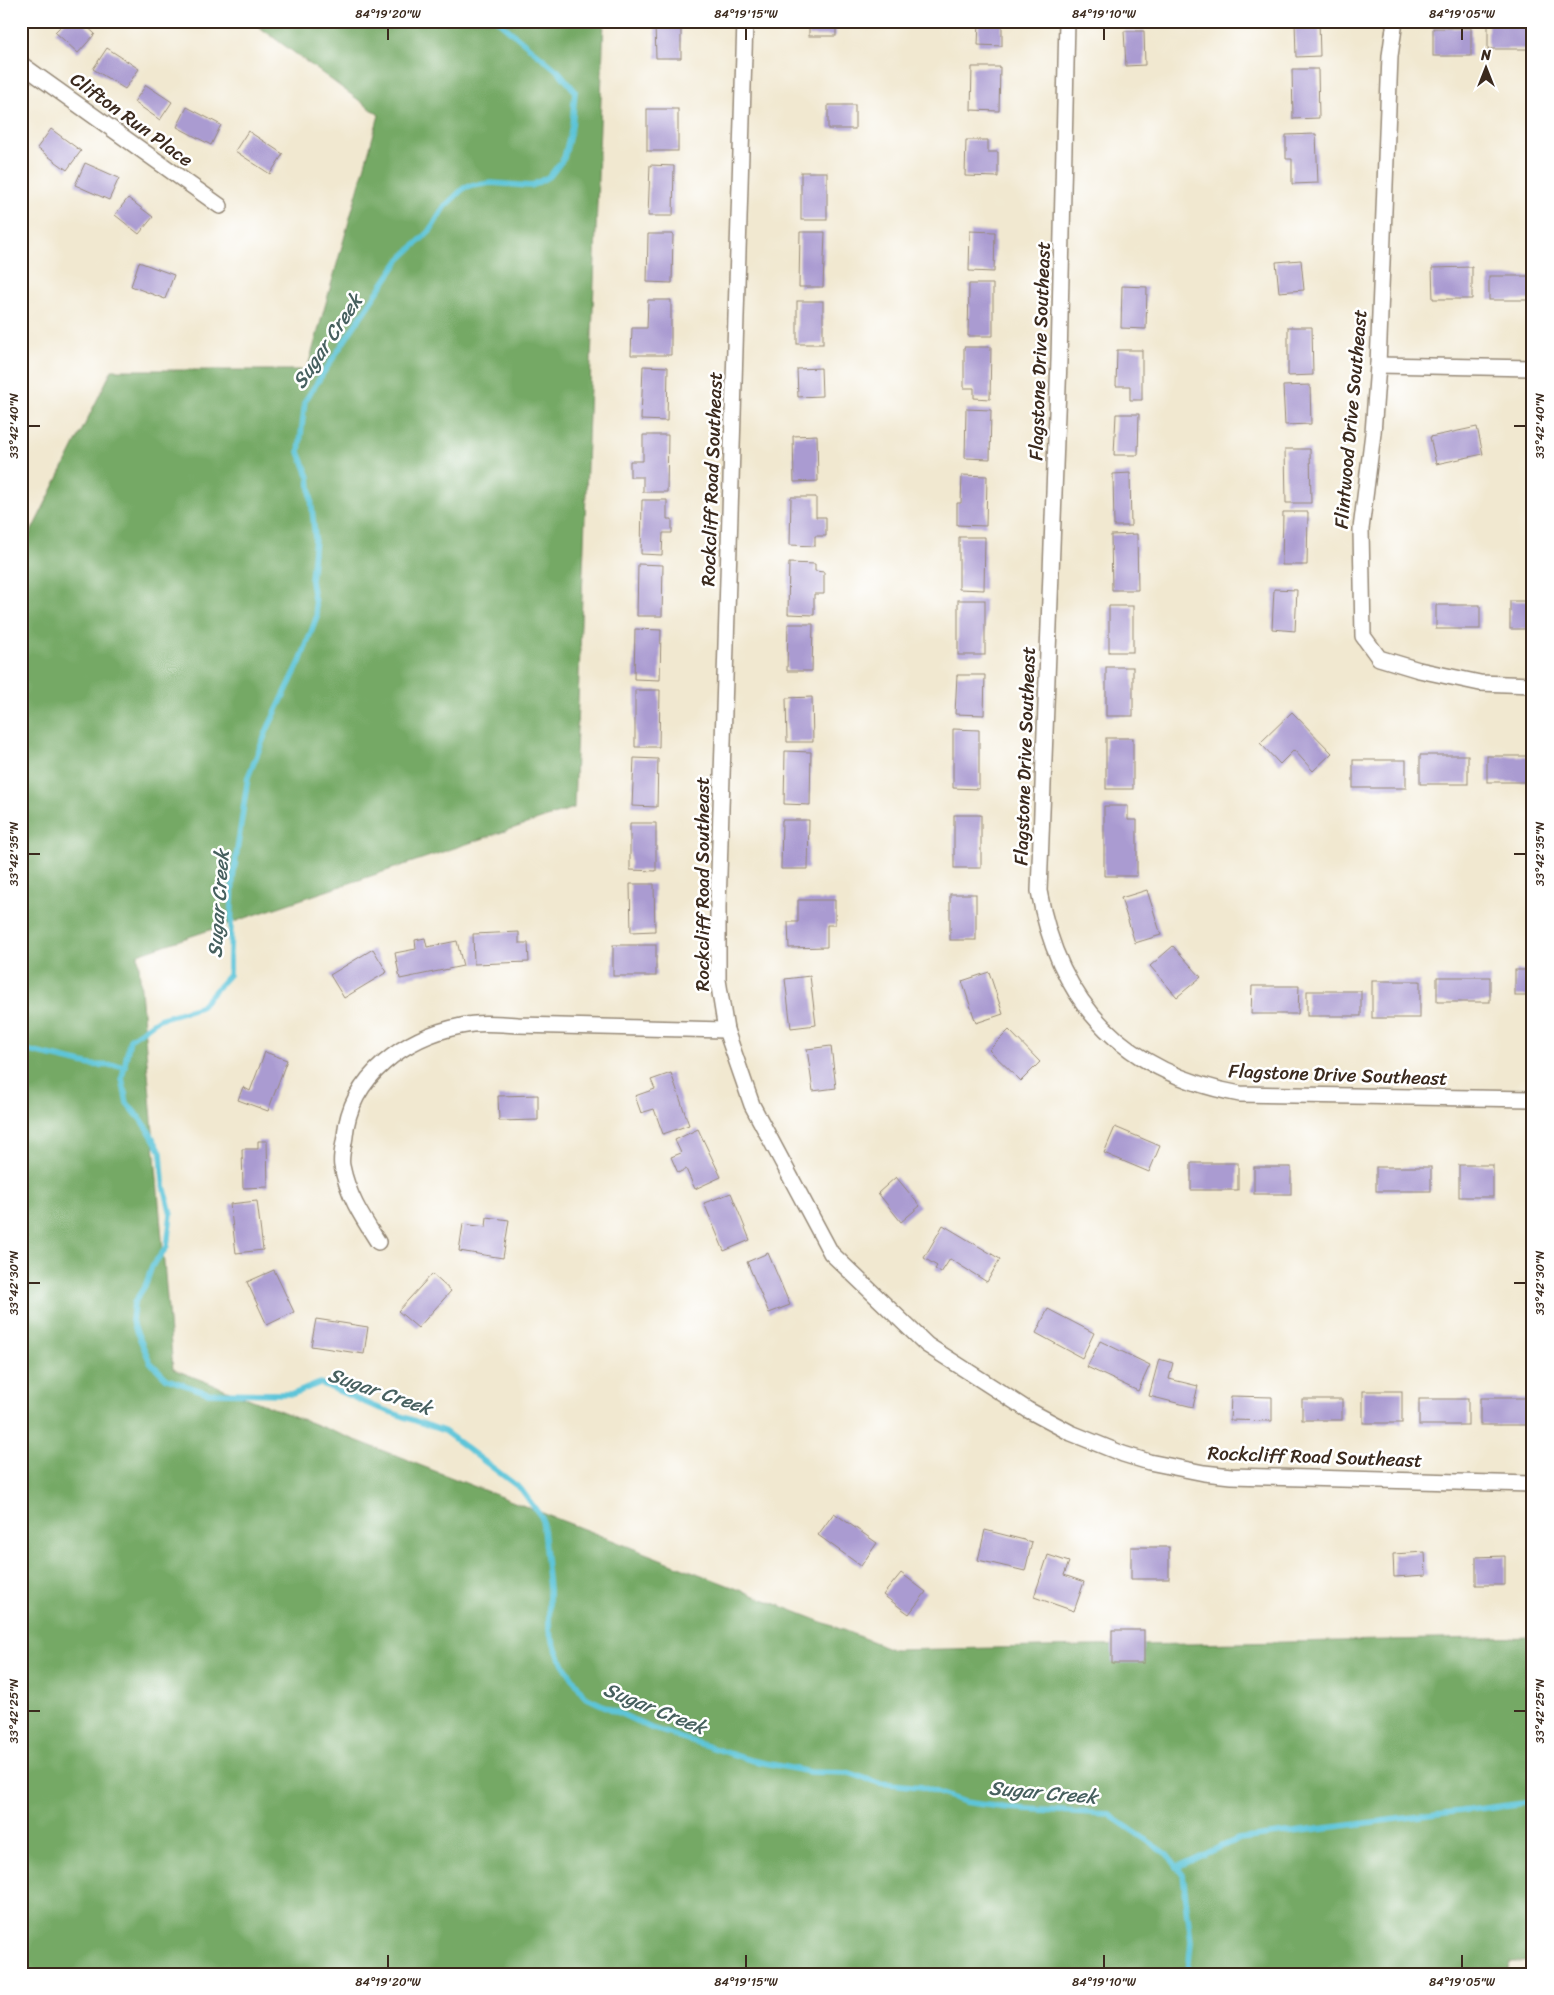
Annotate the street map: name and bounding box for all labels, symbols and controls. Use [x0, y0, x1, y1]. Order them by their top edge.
text: 84°19'20"W [355, 3, 422, 25]
text: 84°19'15"W [714, 3, 779, 25]
text: 84°19'10"W [1072, 3, 1137, 25]
text: 84°19'05"W [1429, 3, 1496, 25]
north arrow [1462, 42, 1512, 92]
text: N [1480, 43, 1491, 68]
street label: Clifton Run Place [63, 63, 201, 176]
street label: Flagstone Drive Southeast [1019, 241, 1060, 461]
water label: Sugar Creek [283, 285, 373, 396]
street label: Flintwood Drive Southeast [1324, 308, 1377, 530]
street label: Rockcliff Road Southeast [691, 371, 732, 587]
text: 33°42'40"N [3, 393, 25, 459]
text: 33°42'40"N [1529, 393, 1551, 459]
street label: Flagstone Drive Southeast [1004, 646, 1045, 866]
street label: Rockcliff Road Southeast [686, 777, 719, 991]
text: 33°42'35"N [3, 821, 25, 886]
text: 33°42'35"N [1529, 821, 1551, 886]
water label: Sugar Creek [197, 847, 240, 959]
street label: Flagstone Drive Southeast [1228, 1054, 1448, 1095]
text: 33°42'30"N [3, 1250, 25, 1315]
text: 33°42'30"N [1529, 1250, 1551, 1315]
water label: Sugar Creek [323, 1357, 439, 1426]
street label: Rockcliff Road Southeast [1207, 1436, 1423, 1477]
water label: Sugar Creek [598, 1672, 714, 1746]
text: 33°42'25"N [3, 1678, 25, 1743]
text: 33°42'25"N [1529, 1678, 1551, 1743]
water label: Sugar Creek [988, 1770, 1101, 1815]
text: 84°19'20"W [355, 1971, 422, 1993]
text: 84°19'15"W [714, 1971, 779, 1993]
text: 84°19'10"W [1072, 1971, 1137, 1993]
text: 84°19'05"W [1429, 1971, 1496, 1993]

